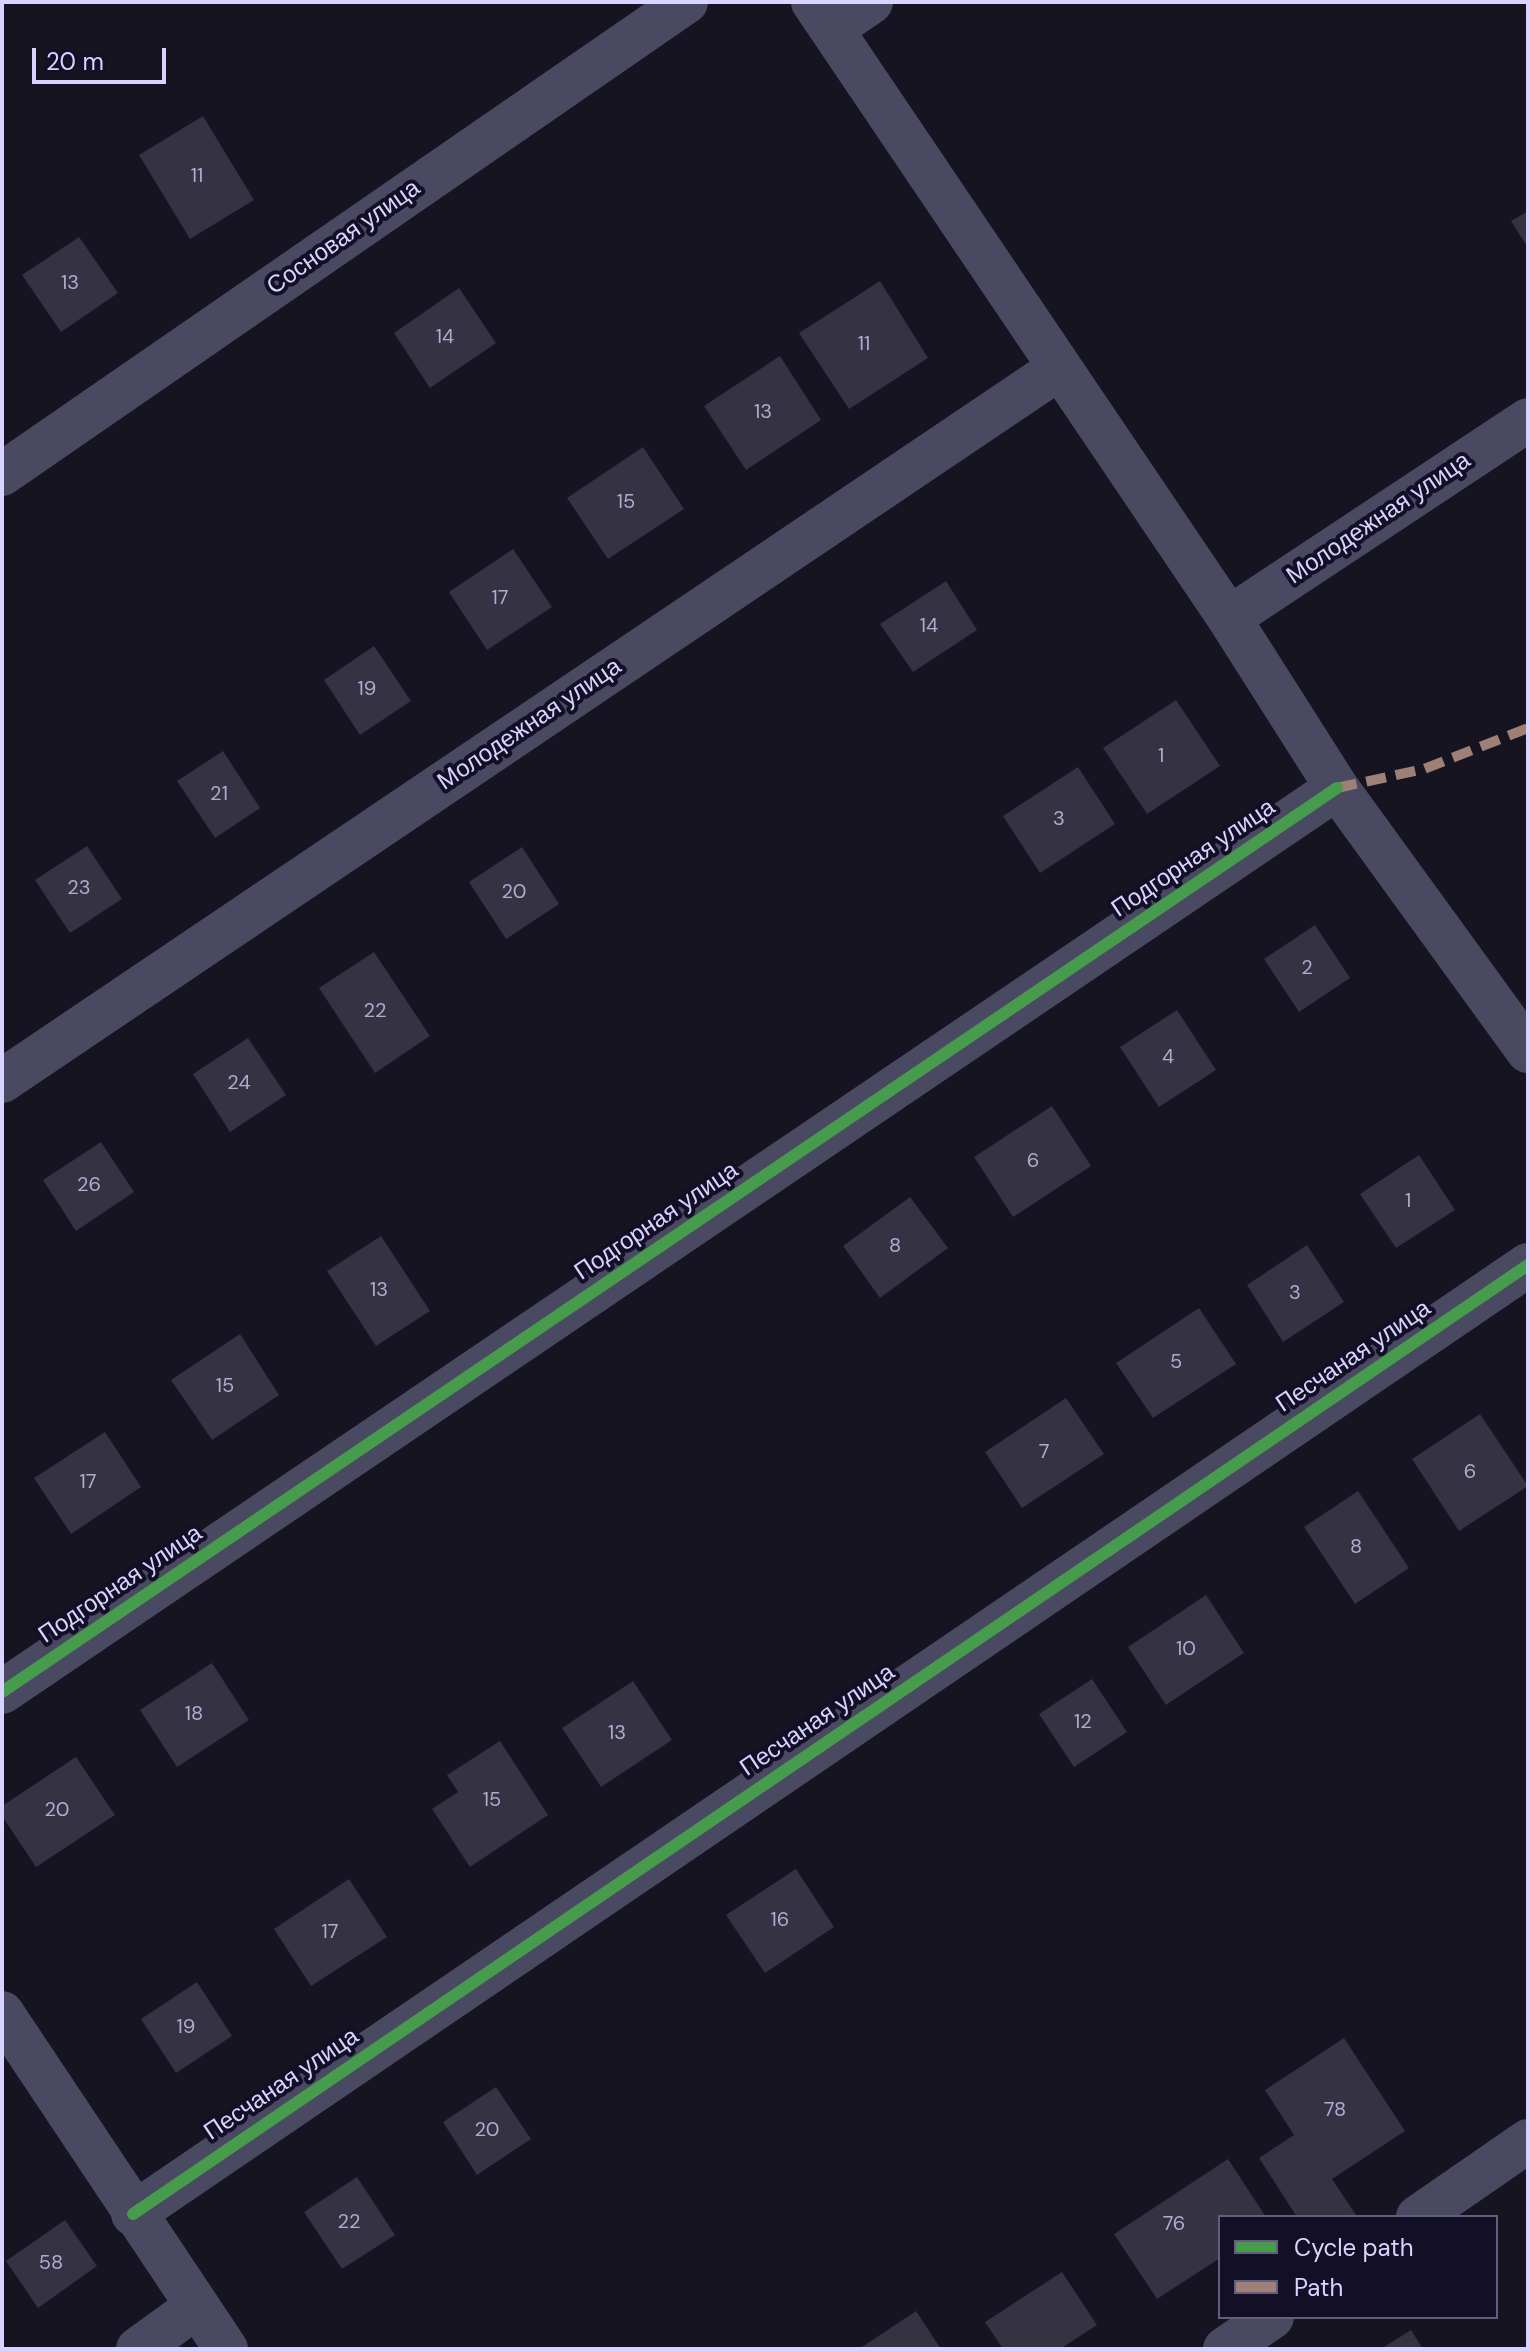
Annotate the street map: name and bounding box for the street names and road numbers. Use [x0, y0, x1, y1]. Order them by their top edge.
street label: Сосновая улица [262, 174, 426, 302]
street label: Молодежная улица [1282, 447, 1476, 591]
street label: Молодежная улица [433, 653, 627, 797]
street label: Подгорная улица [1107, 794, 1281, 924]
street label: Подгорная улица [570, 1157, 744, 1287]
street label: Песчаная улица [1271, 1295, 1437, 1419]
street label: Подгорная улица [34, 1520, 208, 1650]
street label: Песчаная улица [735, 1659, 901, 1783]
street label: Песчаная улица [199, 2023, 365, 2147]

